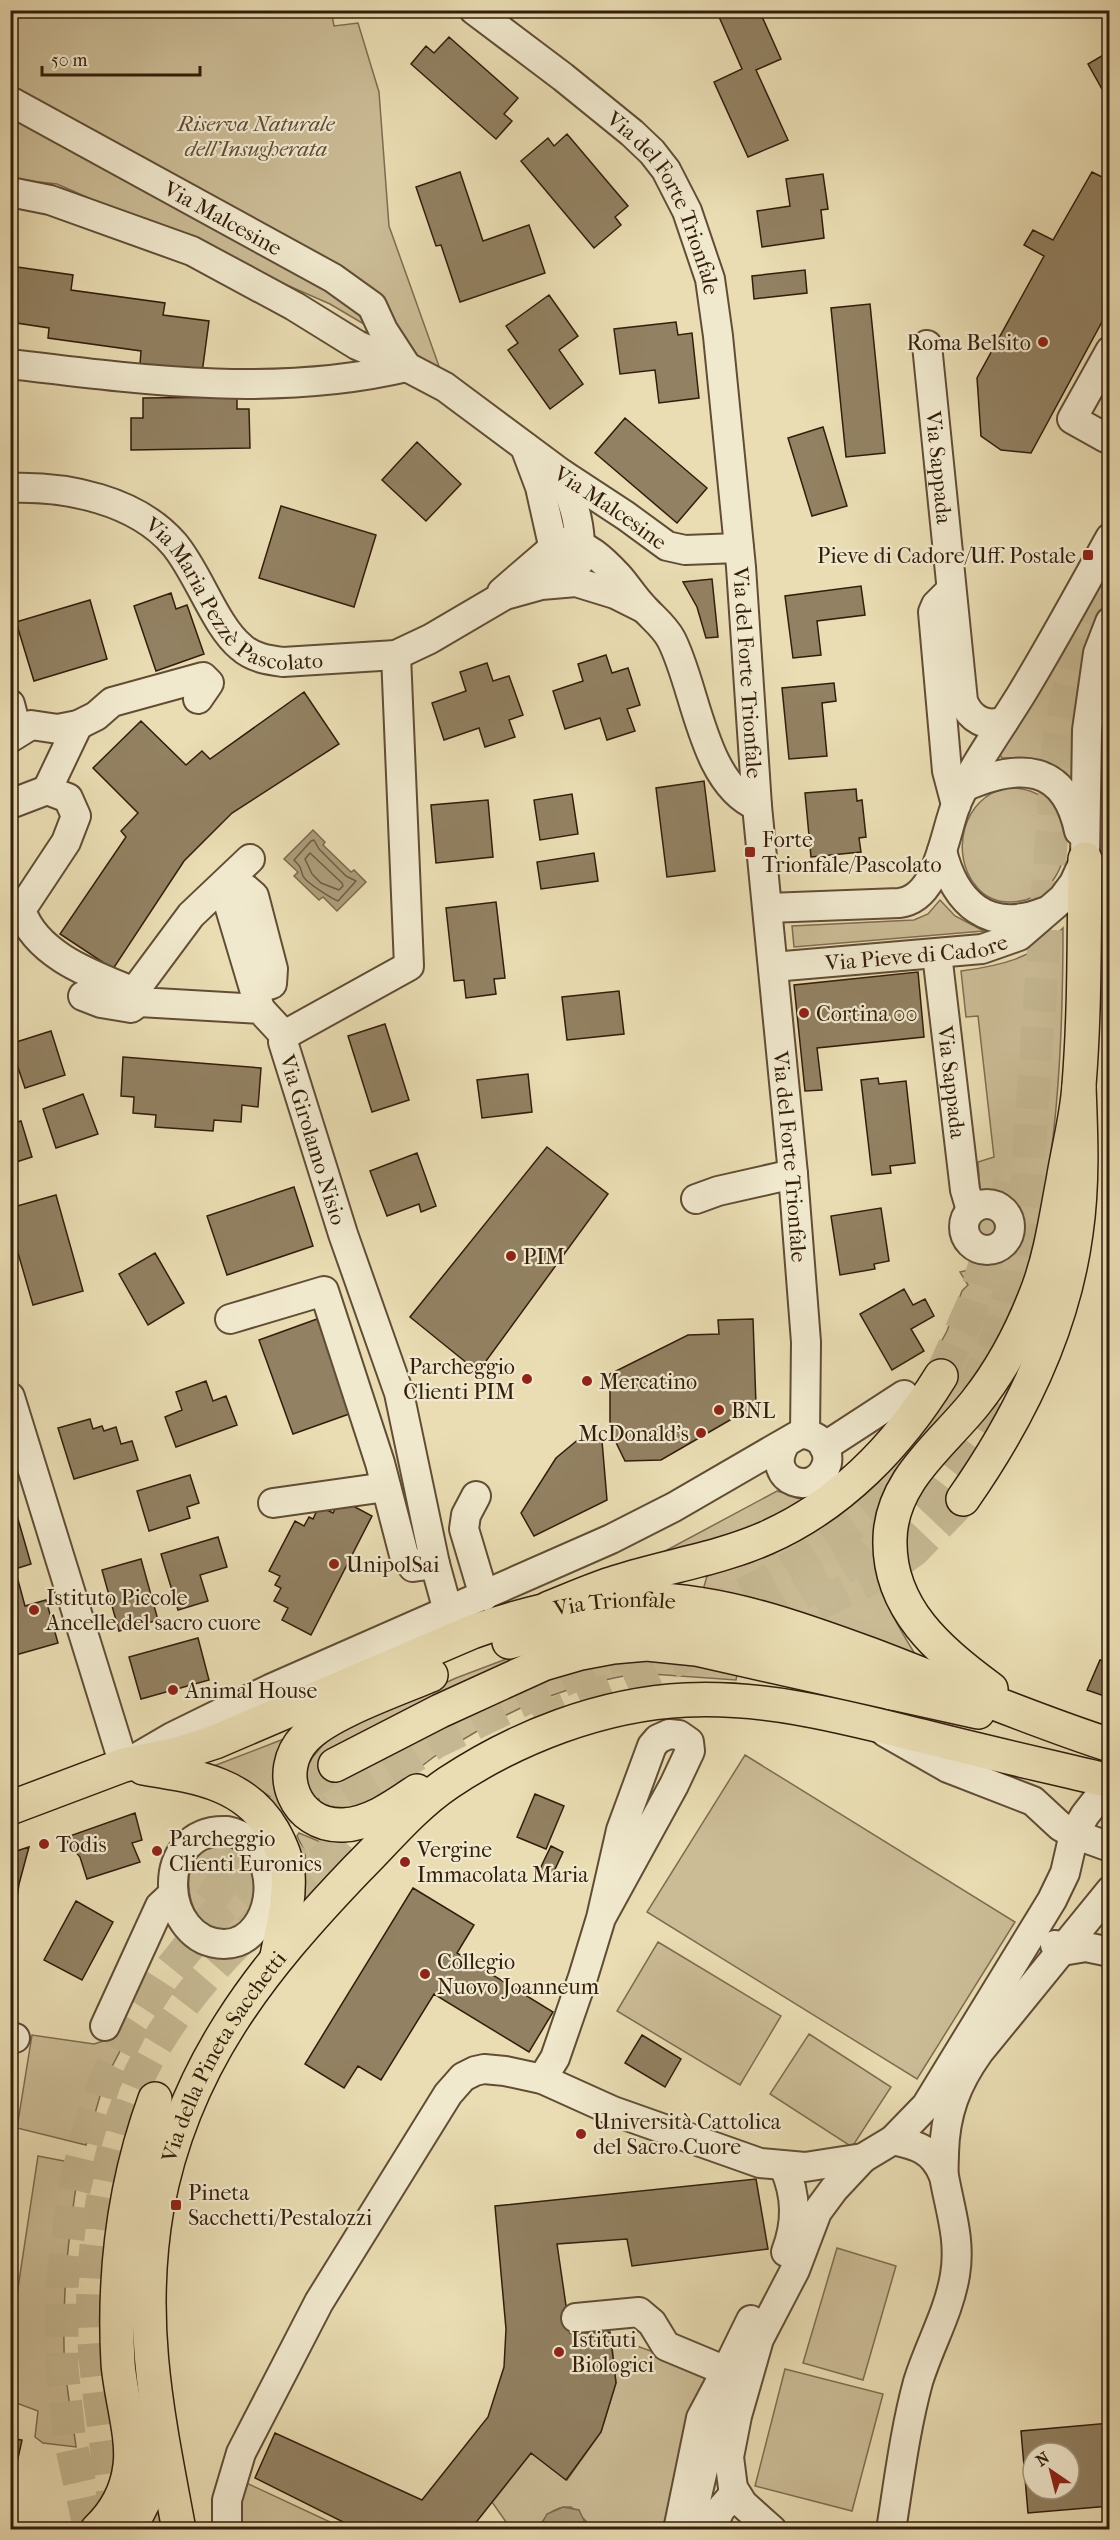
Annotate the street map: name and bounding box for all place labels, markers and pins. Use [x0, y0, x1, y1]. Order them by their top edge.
place label: Roma Belsito [906, 330, 1031, 356]
marker: Roma Belsito [1036, 335, 1050, 349]
place label: Pieve di Cadore/Uff. Postale [817, 543, 1076, 569]
marker: Pieve di Cadore/Uff. Postale [1081, 548, 1095, 562]
place label: Forte Trionfale/Pascolato [762, 827, 942, 878]
marker: Forte Trionfale/Pascolato [743, 845, 757, 859]
place label: Cortina 00 [816, 1001, 918, 1027]
marker: Cortina 00 [797, 1006, 811, 1020]
place label: PIM [523, 1244, 565, 1270]
marker: PIM [504, 1249, 518, 1263]
place label: Parcheggio Clienti PIM [403, 1354, 515, 1405]
place label: Mercatino [599, 1369, 697, 1395]
marker: Parcheggio Clienti PIM [520, 1372, 534, 1386]
marker: Mercatino [580, 1374, 594, 1388]
place label: BNL [731, 1398, 776, 1424]
marker: BNL [712, 1403, 726, 1417]
place label: McDonald's [578, 1421, 689, 1447]
marker: McDonald's [694, 1426, 708, 1440]
place label: UnipolSai [346, 1552, 440, 1578]
marker: UnipolSai [327, 1557, 341, 1571]
place label: Istituto Piccole Ancelle del sacro cuore [45, 1585, 261, 1636]
marker: Istituto Piccole Ancelle del sacro cuore [27, 1603, 41, 1617]
place label: Animal House [184, 1678, 317, 1704]
marker: Animal House [166, 1683, 180, 1697]
place label: Parcheggio Clienti Euronics [169, 1826, 322, 1877]
place label: Todis [56, 1832, 107, 1858]
marker: Todis [37, 1837, 51, 1851]
place label: Vergine Immacolata Maria [416, 1837, 589, 1888]
marker: Parcheggio Clienti Euronics [150, 1844, 164, 1858]
marker: Vergine Immacolata Maria [398, 1855, 412, 1869]
place label: Collegio Nuovo Joanneum [437, 1949, 600, 2000]
marker: Collegio Nuovo Joanneum [418, 1967, 432, 1981]
place label: Università Cattolica del Sacro Cuore [593, 2109, 782, 2160]
marker: Università Cattolica del Sacro Cuore [574, 2127, 588, 2141]
place label: Pineta Sacchetti/Pestalozzi [188, 2180, 373, 2231]
marker: Pineta Sacchetti/Pestalozzi [169, 2198, 183, 2212]
place label: Istituti Biologici [571, 2327, 655, 2378]
marker: Istituti Biologici [552, 2345, 566, 2359]

